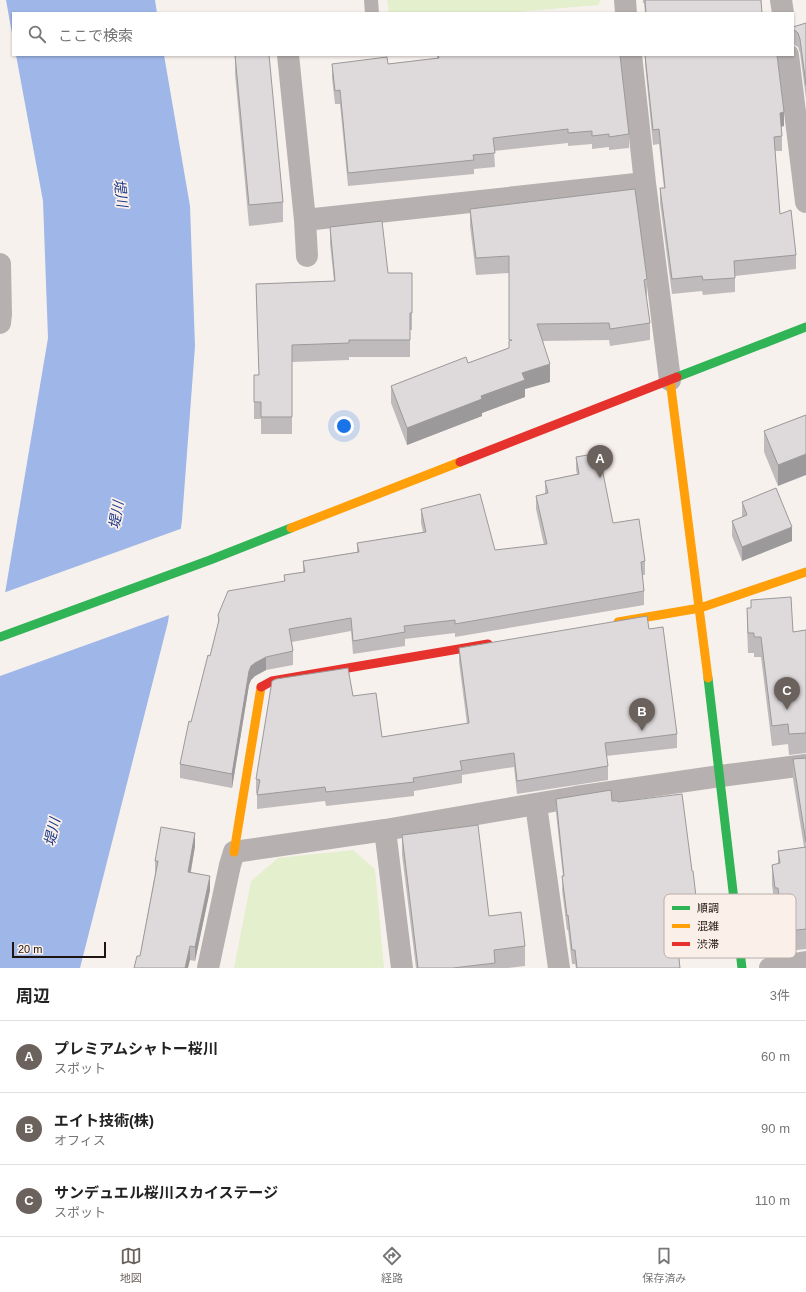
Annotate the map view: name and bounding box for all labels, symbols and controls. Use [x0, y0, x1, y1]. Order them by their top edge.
search box [12, 12, 794, 56]
icon: search [26, 23, 48, 45]
text: ここで検索 [58, 27, 133, 44]
water label: 堤川 [111, 178, 131, 210]
your location [334, 416, 354, 436]
pin: A [587, 445, 613, 478]
water label: 堤川 [106, 498, 126, 530]
pin: C [774, 677, 800, 710]
pin: B [629, 698, 655, 731]
water label: 堤川 [41, 815, 63, 847]
legend [664, 894, 796, 958]
text: 順調 [697, 902, 719, 914]
text: 混雑 [697, 920, 719, 932]
text: 渋滞 [697, 938, 719, 950]
scale bar [12, 940, 106, 959]
text: 20 m [18, 943, 42, 955]
text: 周辺 [16, 987, 50, 1006]
text: 3件 [770, 988, 790, 1003]
text: プレミアムシャトー桜川 [54, 1040, 218, 1057]
text: A [24, 1049, 34, 1064]
text: 60 m [761, 1049, 790, 1064]
text: スポット [54, 1061, 106, 1076]
text: エイト技術(株) [54, 1112, 154, 1129]
text: B [24, 1121, 34, 1136]
text: 90 m [761, 1121, 790, 1136]
text: オフィス [54, 1133, 106, 1148]
text: サンデュエル桜川スカイステージ [54, 1184, 278, 1201]
text: C [24, 1193, 34, 1208]
text: 110 m [755, 1193, 790, 1208]
text: スポット [54, 1205, 106, 1220]
tab: 地図 [120, 1245, 142, 1285]
tab: 経路 [381, 1245, 403, 1285]
tab: 保存済み [642, 1245, 686, 1285]

